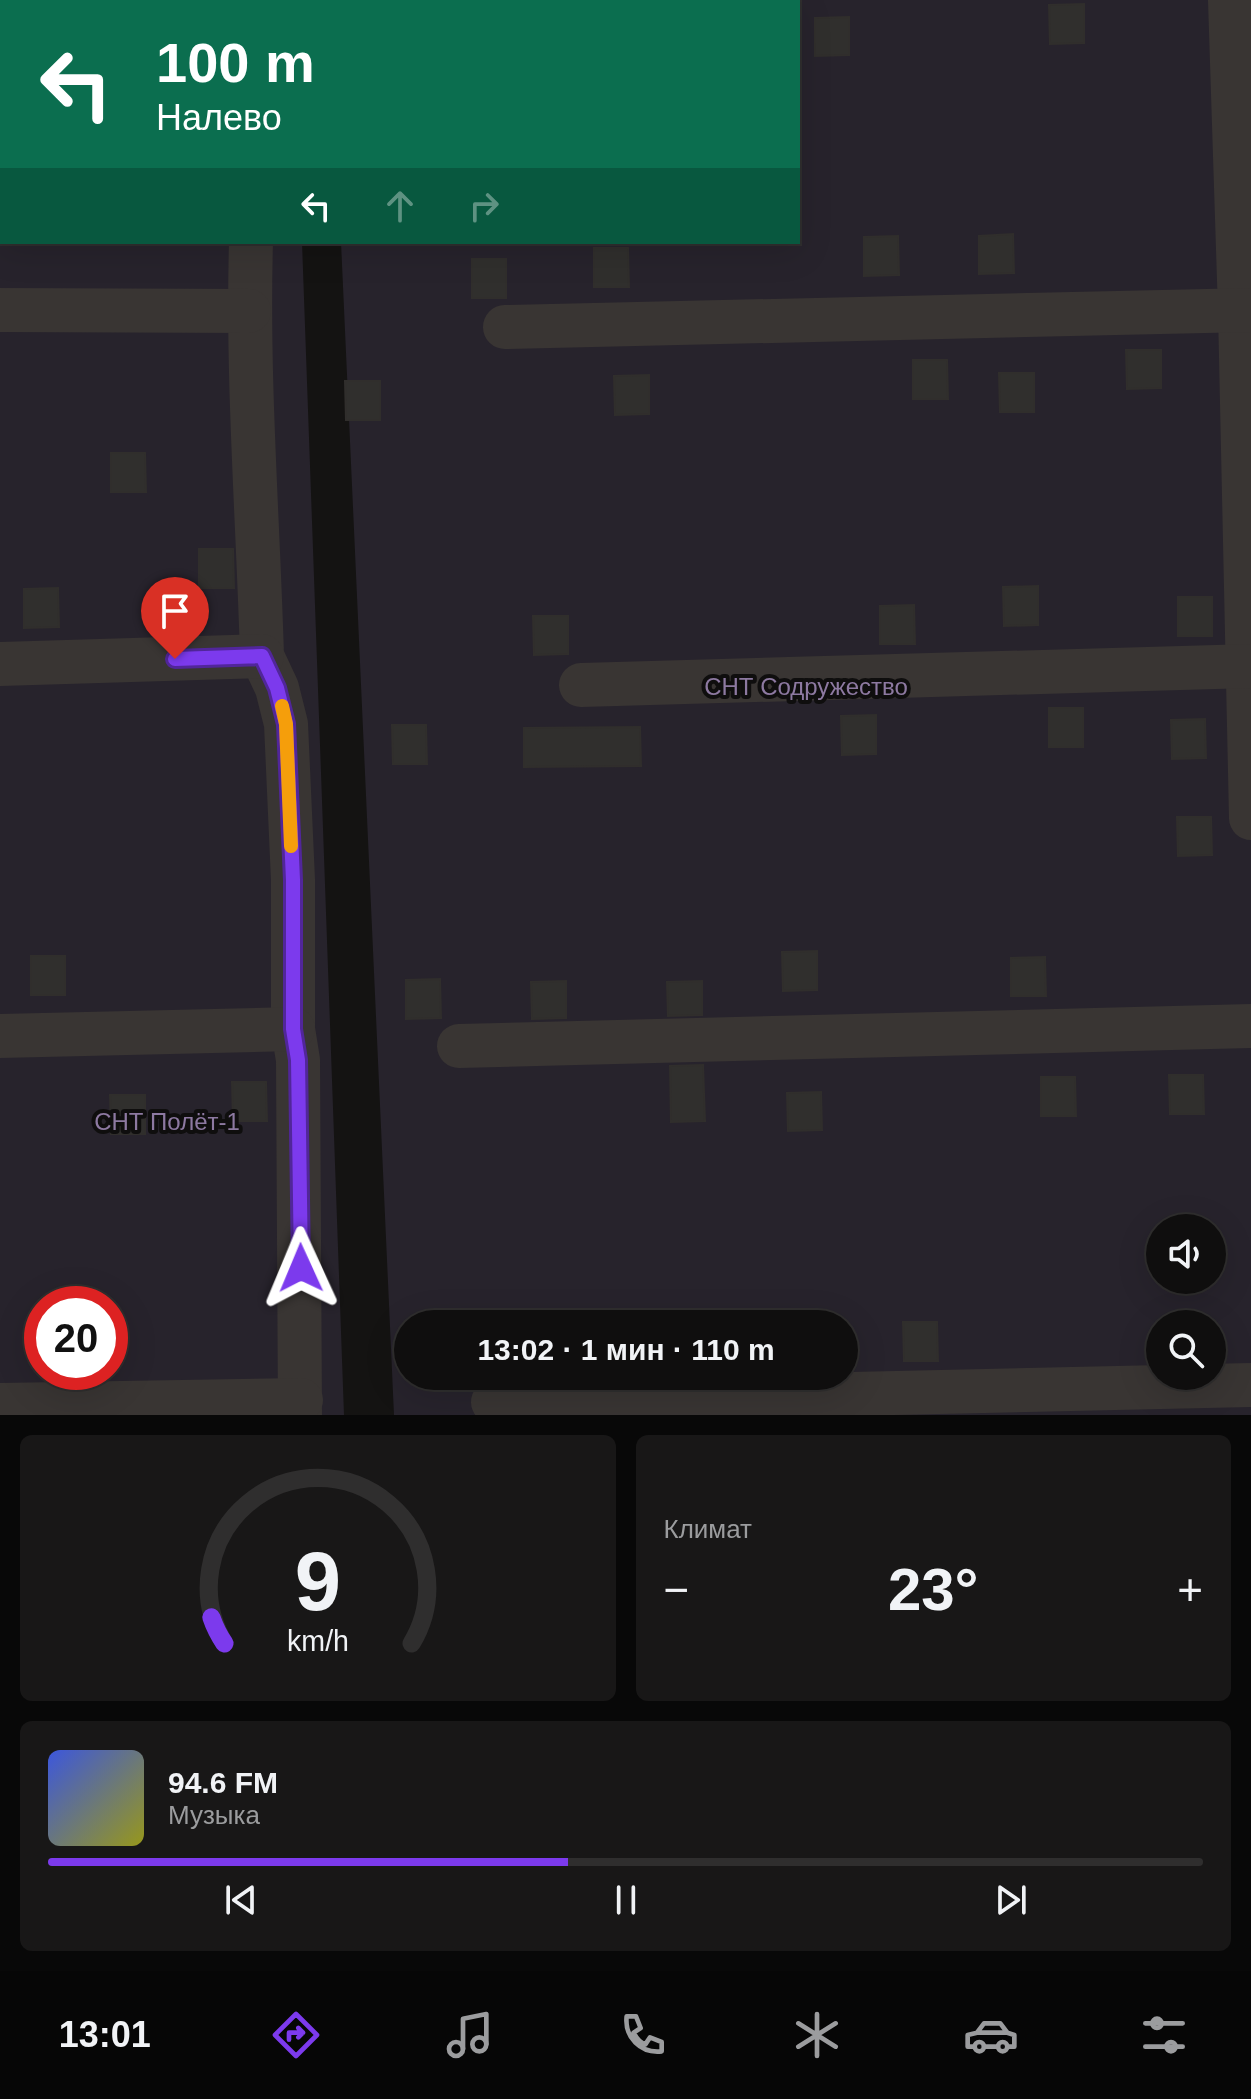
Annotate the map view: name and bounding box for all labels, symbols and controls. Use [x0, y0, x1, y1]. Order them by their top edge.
text: 100 m [156, 31, 315, 94]
icon: left [24, 32, 128, 136]
text: Налево [156, 97, 282, 138]
icon: left [294, 184, 338, 228]
icon: ahead [378, 184, 422, 228]
icon: right [462, 184, 506, 228]
pin [141, 577, 209, 659]
icon: arrive [153, 589, 197, 633]
park label: СНТ Содружество [704, 673, 908, 700]
park label: СНТ Полёт-1 [94, 1108, 240, 1135]
map controls [1146, 1214, 1226, 1390]
button: sound [1146, 1214, 1226, 1294]
position arrow [259, 1226, 343, 1310]
speed limit sign: 20 [24, 1286, 128, 1390]
button: search [1146, 1310, 1226, 1390]
text: 13:02 · 1 мин · 110 m [477, 1333, 775, 1366]
text: Климат [664, 1514, 752, 1544]
text: 9 [295, 1535, 341, 1628]
text: 23° [888, 1556, 979, 1623]
text: − [664, 1565, 689, 1614]
text: + [1177, 1565, 1203, 1614]
text: km/h [287, 1625, 349, 1657]
text: 94.6 FM [168, 1766, 278, 1799]
text: Музыка [168, 1800, 260, 1830]
icon: previous [219, 1878, 263, 1922]
icon: pause [604, 1878, 648, 1922]
icon: next [989, 1878, 1033, 1922]
icon: directions [268, 2007, 324, 2063]
icon: music [442, 2007, 498, 2063]
icon: phone [615, 2007, 671, 2063]
icon: climate [789, 2007, 845, 2063]
icon: car [963, 2007, 1019, 2063]
icon: filters [1136, 2007, 1192, 2063]
text: 13:01 [59, 2014, 151, 2055]

